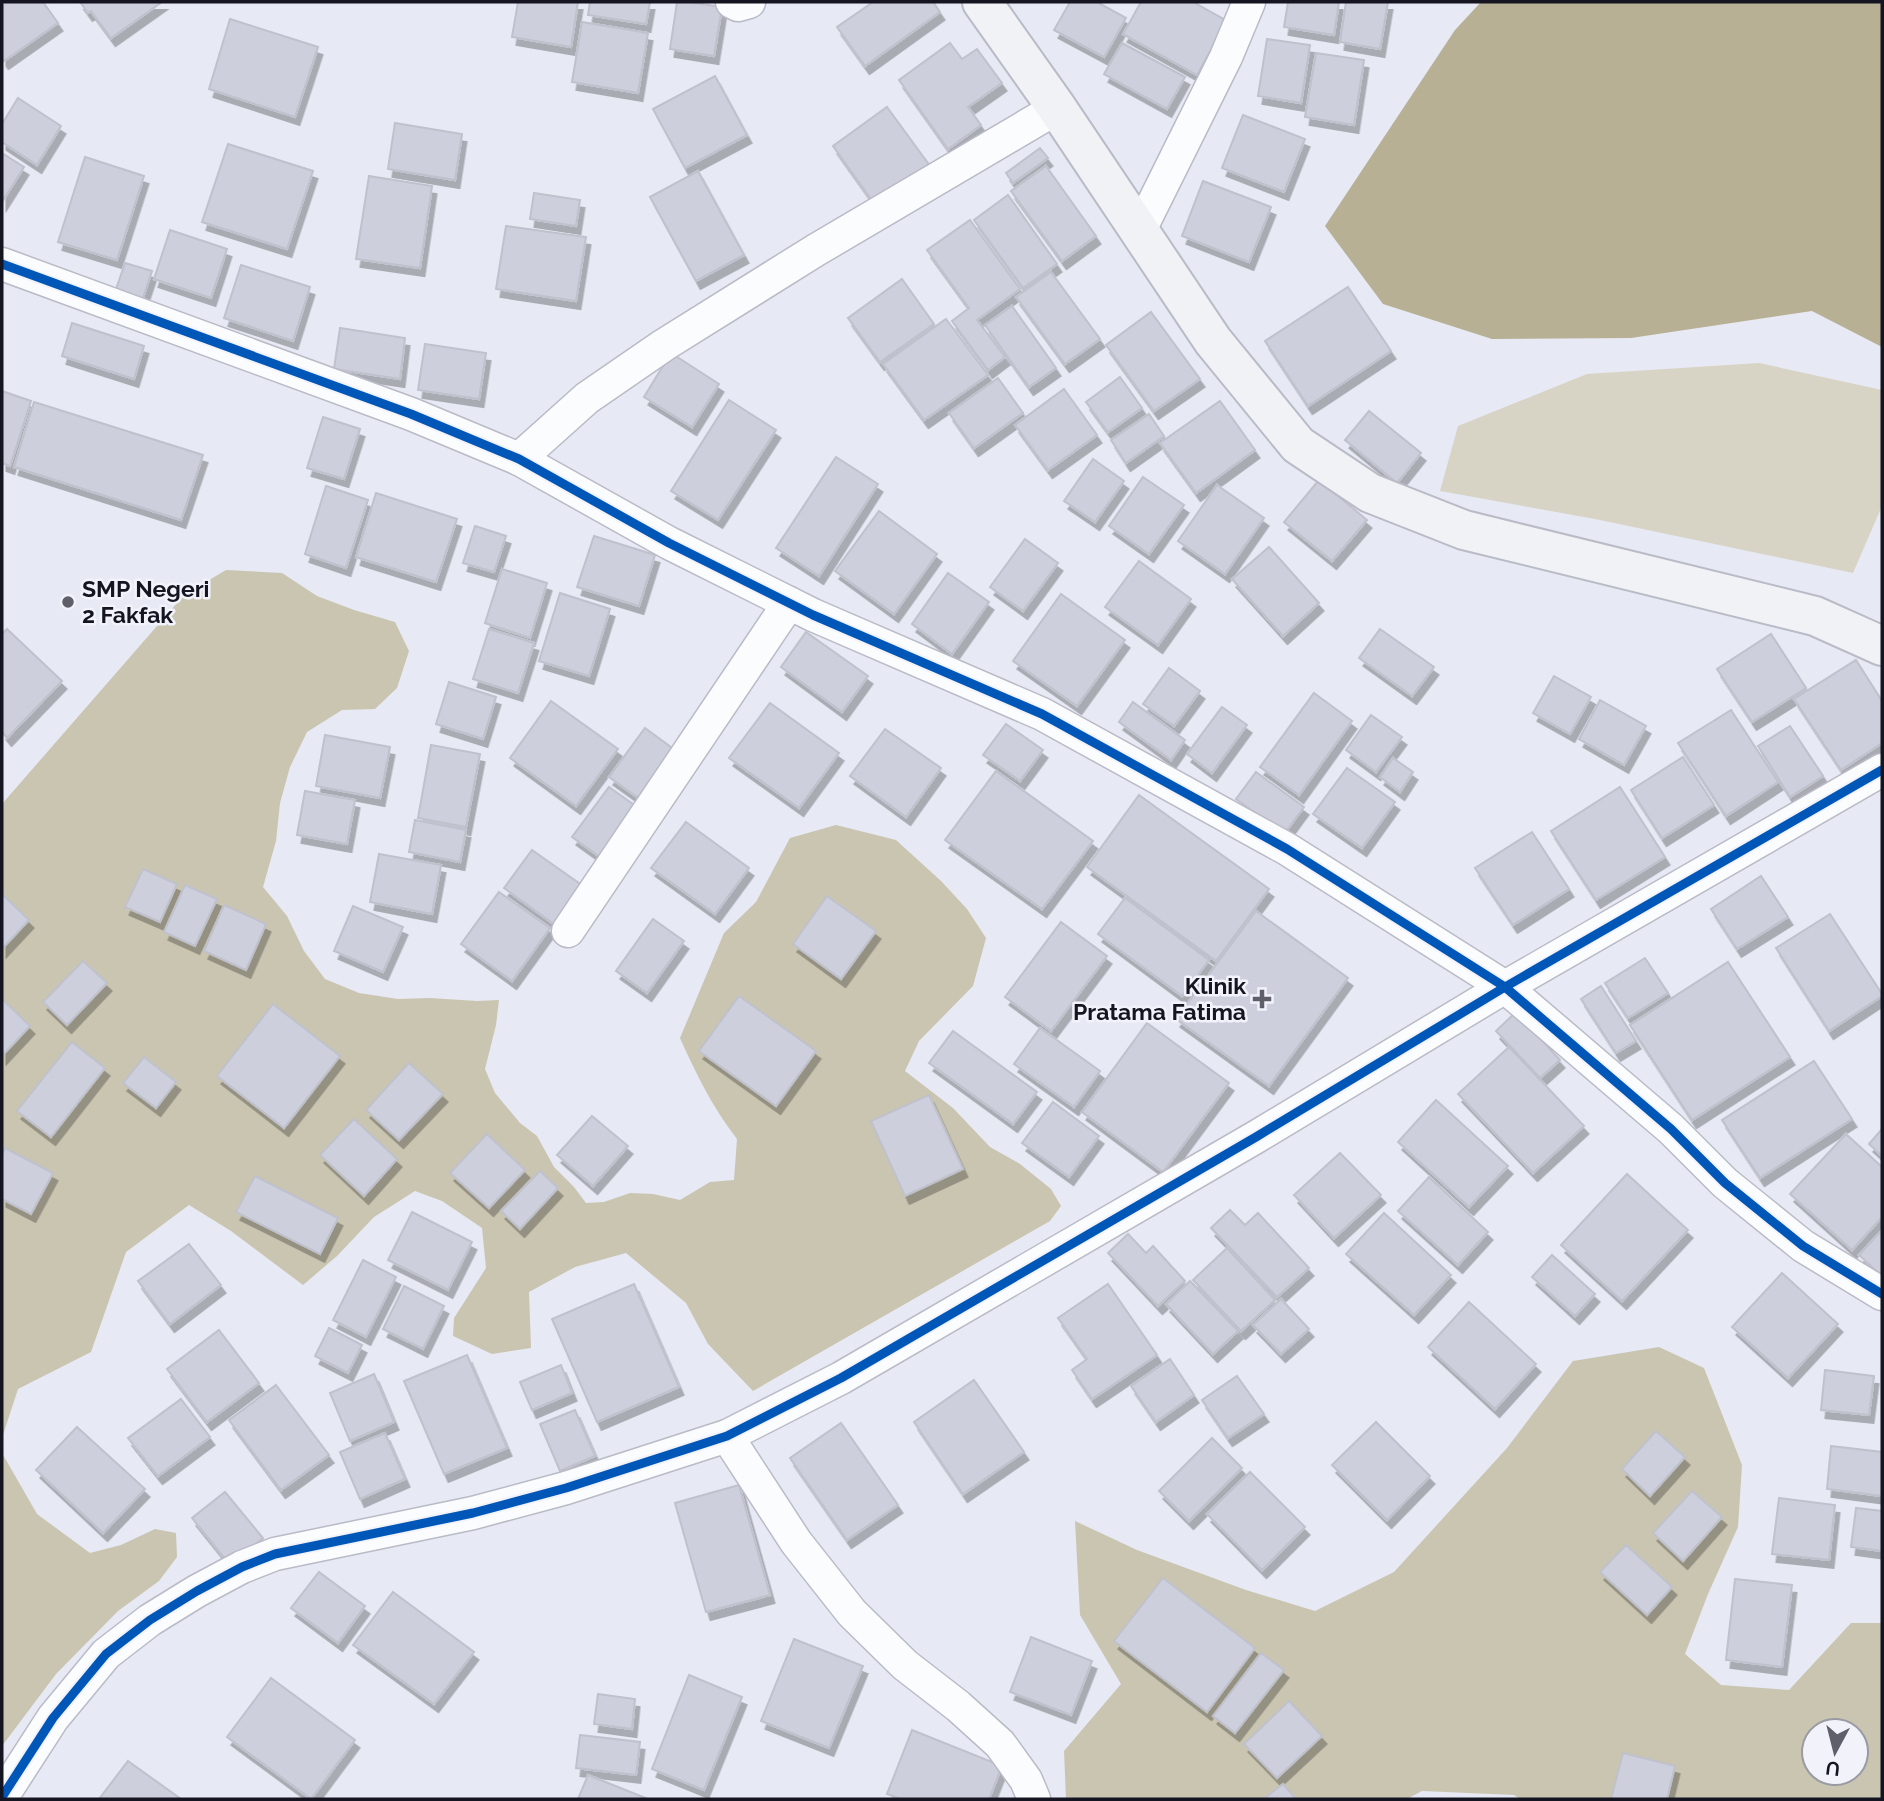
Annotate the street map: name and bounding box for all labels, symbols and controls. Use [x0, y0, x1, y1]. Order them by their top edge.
place label: SMP Negeri 2 Fakfak [82, 575, 209, 628]
marker: SMP Negeri 2 Fakfak [60, 594, 76, 610]
place label: Klinik Pratama Fatima [1073, 972, 1246, 1025]
marker: Klinik Pratama Fatima [1252, 989, 1272, 1009]
north arrow [1800, 1717, 1870, 1787]
text: U [1825, 1757, 1841, 1781]

